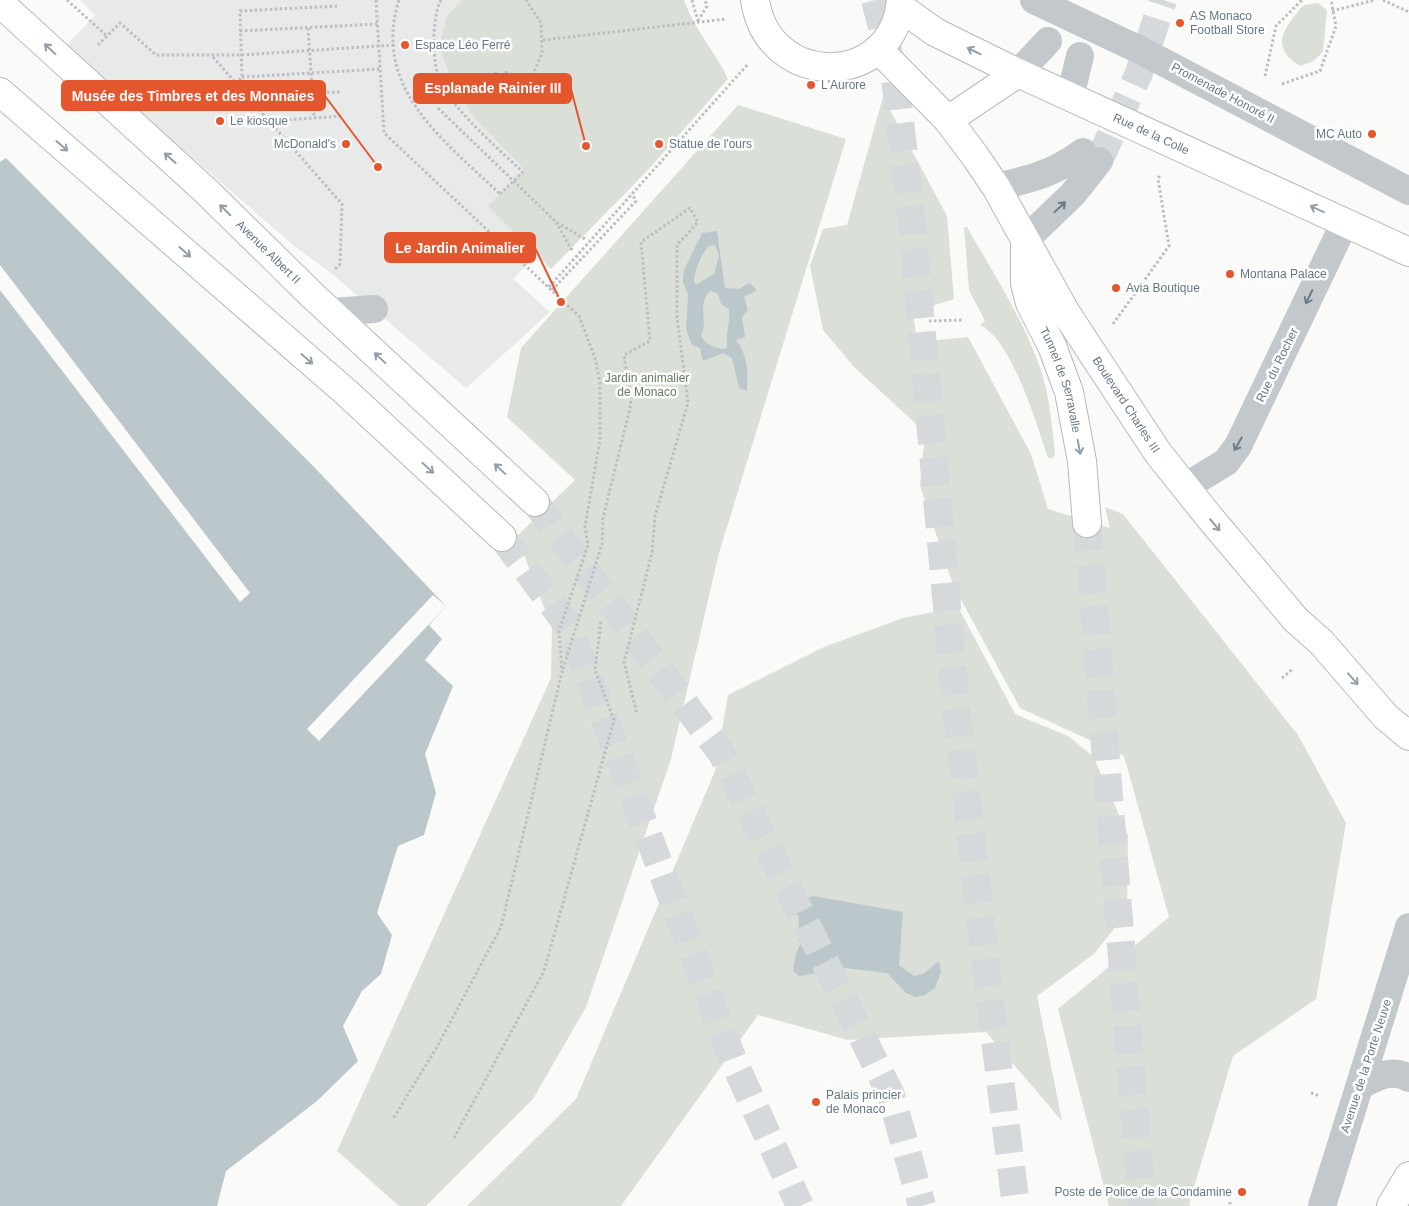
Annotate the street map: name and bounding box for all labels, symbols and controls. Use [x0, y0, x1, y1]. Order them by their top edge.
place label: AS Monaco Football Store [1190, 9, 1265, 37]
marker: AS Monaco Football Store [1174, 17, 1186, 29]
place label: Espace Léo Ferré [415, 38, 511, 52]
marker: Espace Léo Ferré [399, 39, 411, 51]
one-way arrow [43, 43, 56, 55]
one-way arrow [967, 46, 982, 56]
street label: Promenade Honoré II [1169, 60, 1277, 126]
callout: Esplanade Rainier III [414, 74, 571, 103]
place label: L'Aurore [821, 78, 866, 92]
marker: L'Aurore [805, 79, 817, 91]
text: Esplanade Rainier III [425, 80, 561, 96]
callout: Musée des Timbres et des Monnaies [62, 81, 325, 110]
text: Musée des Timbres et des Monnaies [72, 88, 314, 104]
street label: Rue de la Colle [1111, 110, 1192, 158]
place label: Le kiosque [230, 114, 288, 128]
marker: Le kiosque [214, 115, 226, 127]
place label: MC Auto [1316, 127, 1362, 141]
marker: MC Auto [1366, 128, 1378, 140]
place label: McDonald's [274, 137, 336, 151]
place label: Statue de l'ours [669, 137, 752, 151]
marker: McDonald's [340, 138, 352, 150]
marker: Statue de l'ours [653, 138, 665, 150]
one-way arrow [56, 140, 69, 151]
one-way arrow [164, 152, 177, 164]
one-way arrow [1054, 201, 1066, 213]
one-way arrow [220, 204, 232, 216]
one-way arrow [1310, 204, 1325, 214]
street label: Avenue Albert II [233, 217, 303, 287]
callout: Le Jardin Animalier [385, 233, 535, 262]
text: Le Jardin Animalier [395, 240, 525, 256]
one-way arrow [178, 247, 191, 258]
place label: Montana Palace [1240, 267, 1327, 281]
marker: Montana Palace [1224, 268, 1236, 280]
place label: Avia Boutique [1126, 281, 1200, 295]
marker: Avia Boutique [1110, 282, 1122, 294]
one-way arrow [1304, 290, 1314, 305]
street label: Tunnel de Serravalle [1037, 325, 1084, 434]
street label: Rue du Rocher [1253, 326, 1301, 404]
one-way arrow [374, 352, 387, 364]
one-way arrow [301, 353, 314, 365]
street label: Boulevard Charles III [1090, 354, 1163, 455]
park label: Jardin animalier de Monaco [605, 371, 689, 399]
one-way arrow [1233, 436, 1243, 451]
one-way arrow [1075, 439, 1085, 455]
one-way arrow [421, 462, 434, 474]
one-way arrow [493, 463, 506, 475]
one-way arrow [1210, 518, 1221, 531]
one-way arrow [1347, 672, 1359, 685]
street label: Avenue de la Porte Neuve [1338, 997, 1394, 1135]
place label: Palais princier de Monaco [826, 1088, 901, 1116]
marker: Palais princier de Monaco [810, 1096, 822, 1108]
place label: Poste de Police de la Condamine [1055, 1185, 1232, 1199]
marker: Poste de Police de la Condamine [1236, 1186, 1248, 1198]

